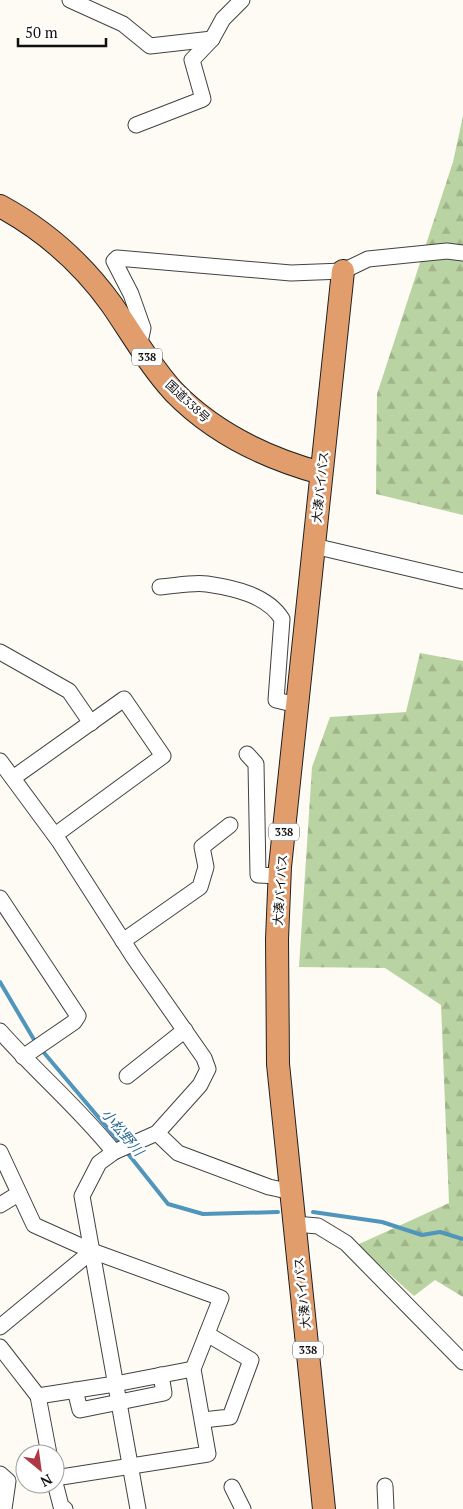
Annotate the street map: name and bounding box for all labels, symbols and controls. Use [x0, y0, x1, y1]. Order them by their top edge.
scale bar [18, 15, 105, 47]
text: 50 m [25, 22, 58, 42]
road number: 338 [132, 348, 162, 366]
street label: 国道338号 [163, 377, 213, 425]
street label: 大湊バイパス [309, 451, 331, 523]
road number: 338 [269, 824, 299, 840]
street label: 大湊バイパス [270, 854, 290, 926]
water label: 小松野川 [98, 1104, 150, 1161]
street label: 大湊バイパス [291, 1257, 313, 1329]
road number: 338 [293, 1342, 323, 1358]
north arrow [15, 1444, 65, 1494]
text: N [37, 1470, 56, 1492]

